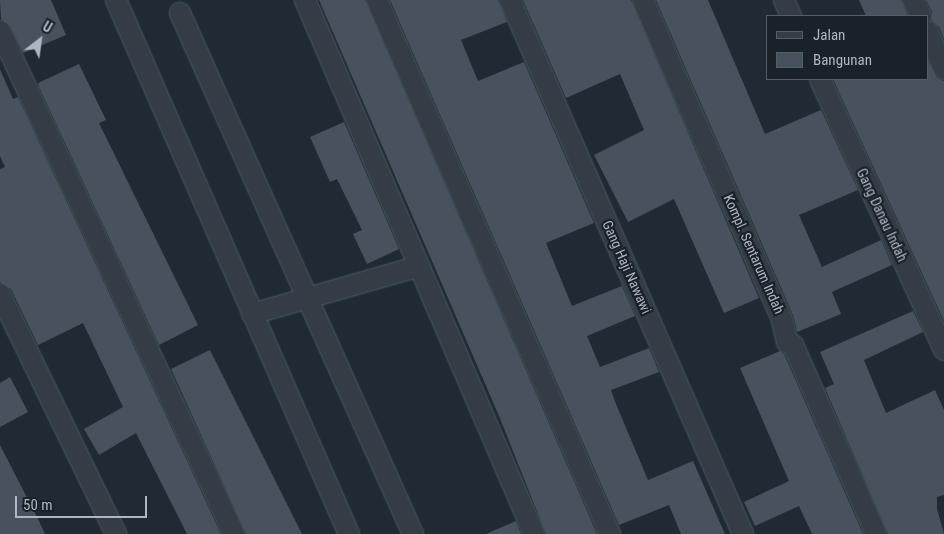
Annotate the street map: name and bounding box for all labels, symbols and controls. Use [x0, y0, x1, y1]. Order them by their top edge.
north arrow [15, 15, 65, 65]
legend [766, 15, 929, 80]
text: U [40, 18, 55, 36]
text: Jalan [813, 26, 845, 44]
text: Bangunan [813, 51, 872, 69]
street label: Gang Danau Indah [853, 166, 911, 264]
street label: Kompl. Sentarum Indah [720, 192, 788, 316]
street label: Gang Haji Nawawi [599, 218, 655, 316]
scale bar [18, 486, 150, 518]
text: 50 m [23, 496, 53, 514]

